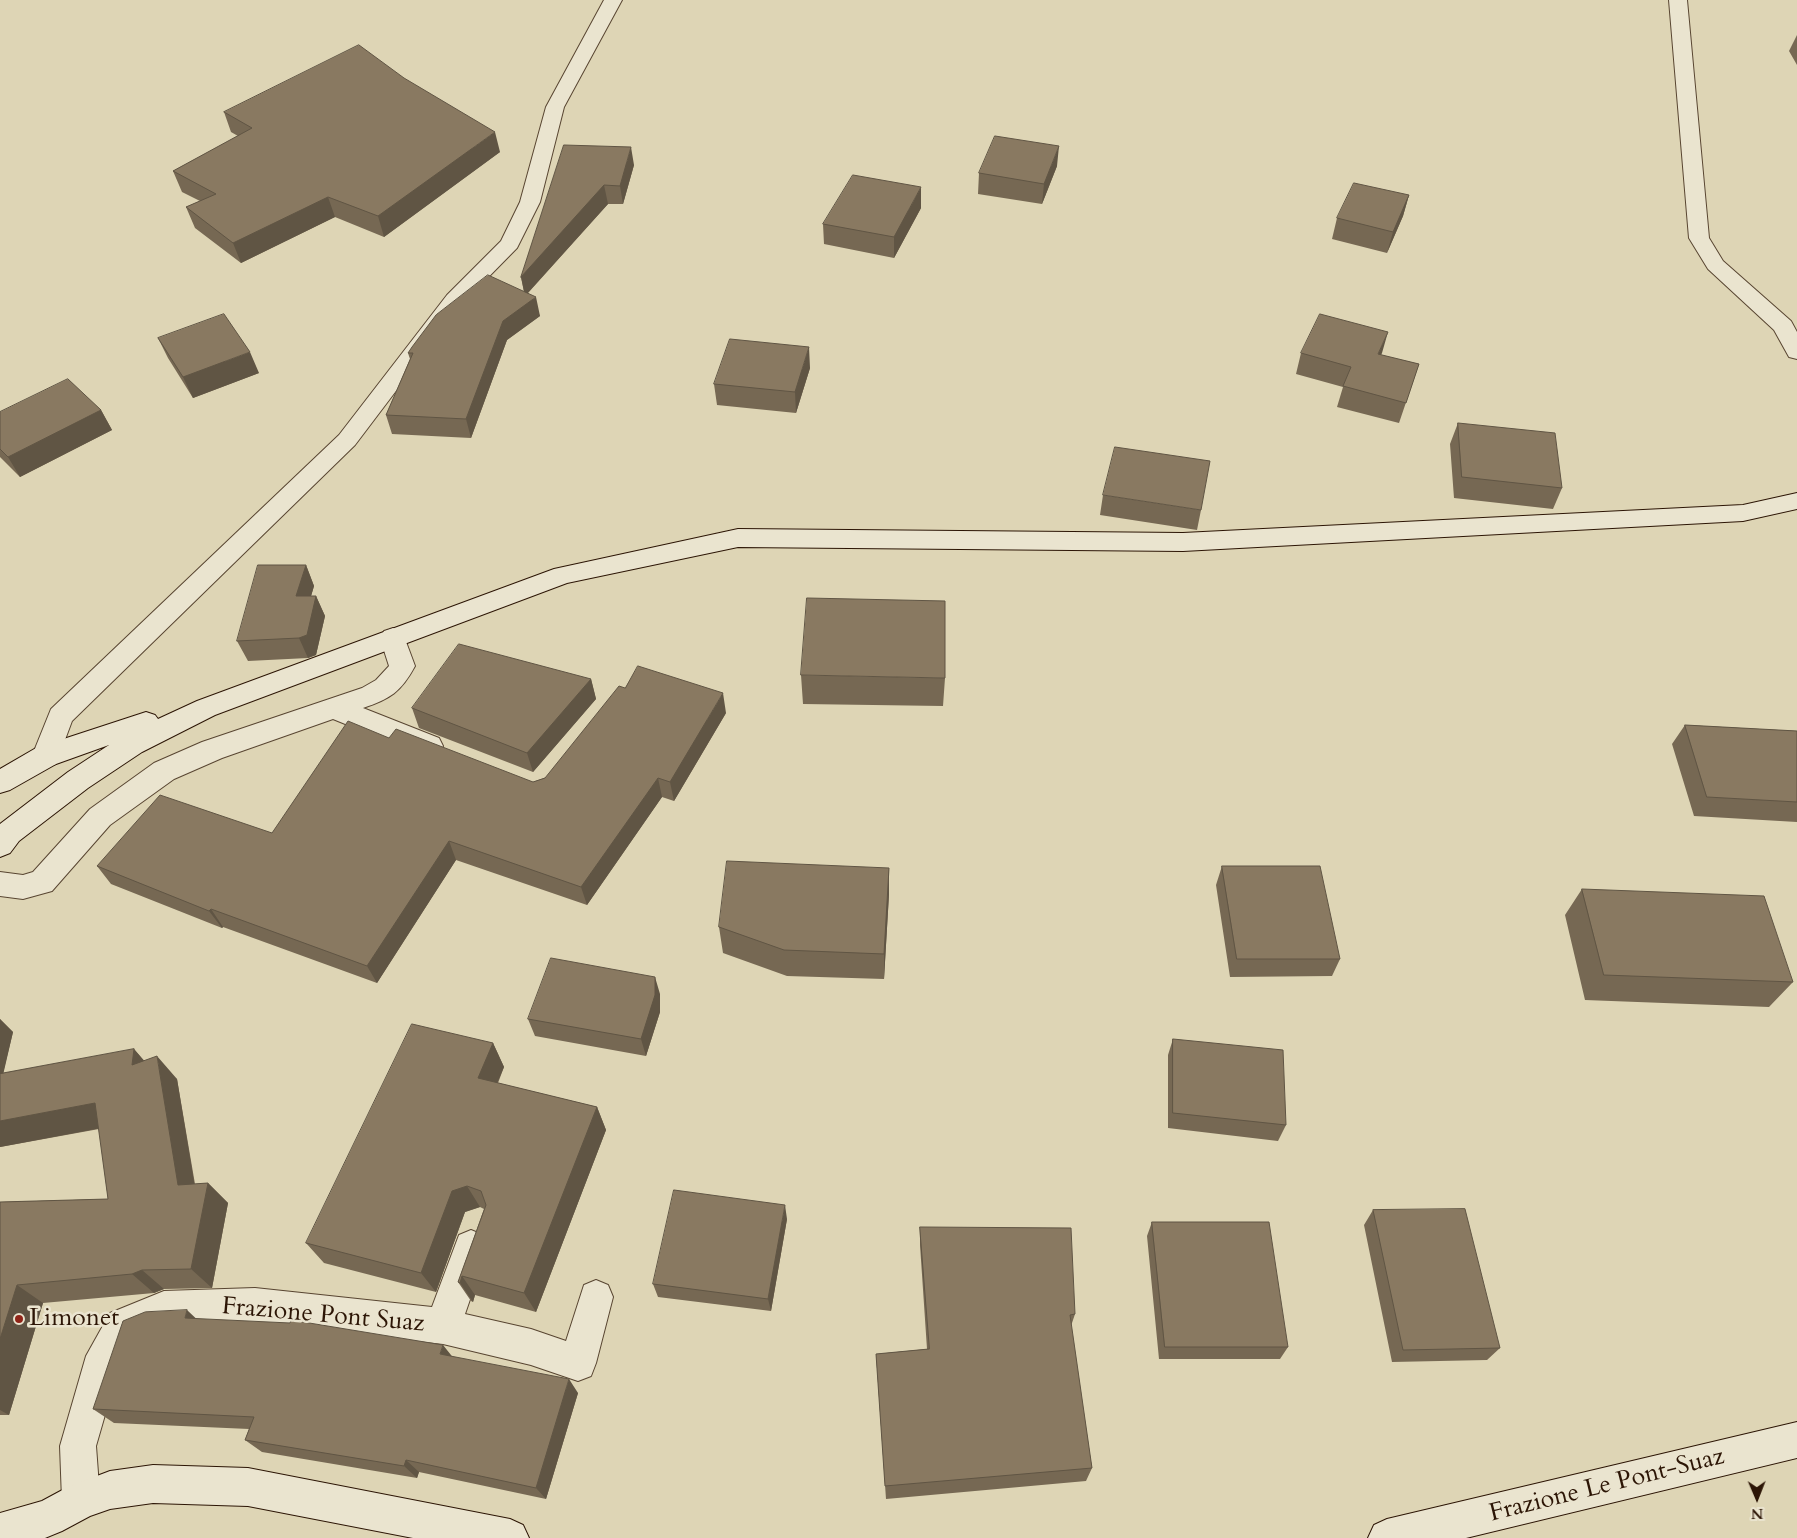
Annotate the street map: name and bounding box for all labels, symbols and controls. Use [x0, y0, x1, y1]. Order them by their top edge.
street label: Frazione Pont Suaz [220, 1292, 426, 1340]
place label: Limonet [29, 1304, 119, 1334]
marker: Limonet [13, 1313, 25, 1325]
street label: Frazione Le Pont-Suaz [1486, 1442, 1728, 1530]
north arrow [1732, 1473, 1782, 1523]
text: N [1751, 1504, 1764, 1523]

